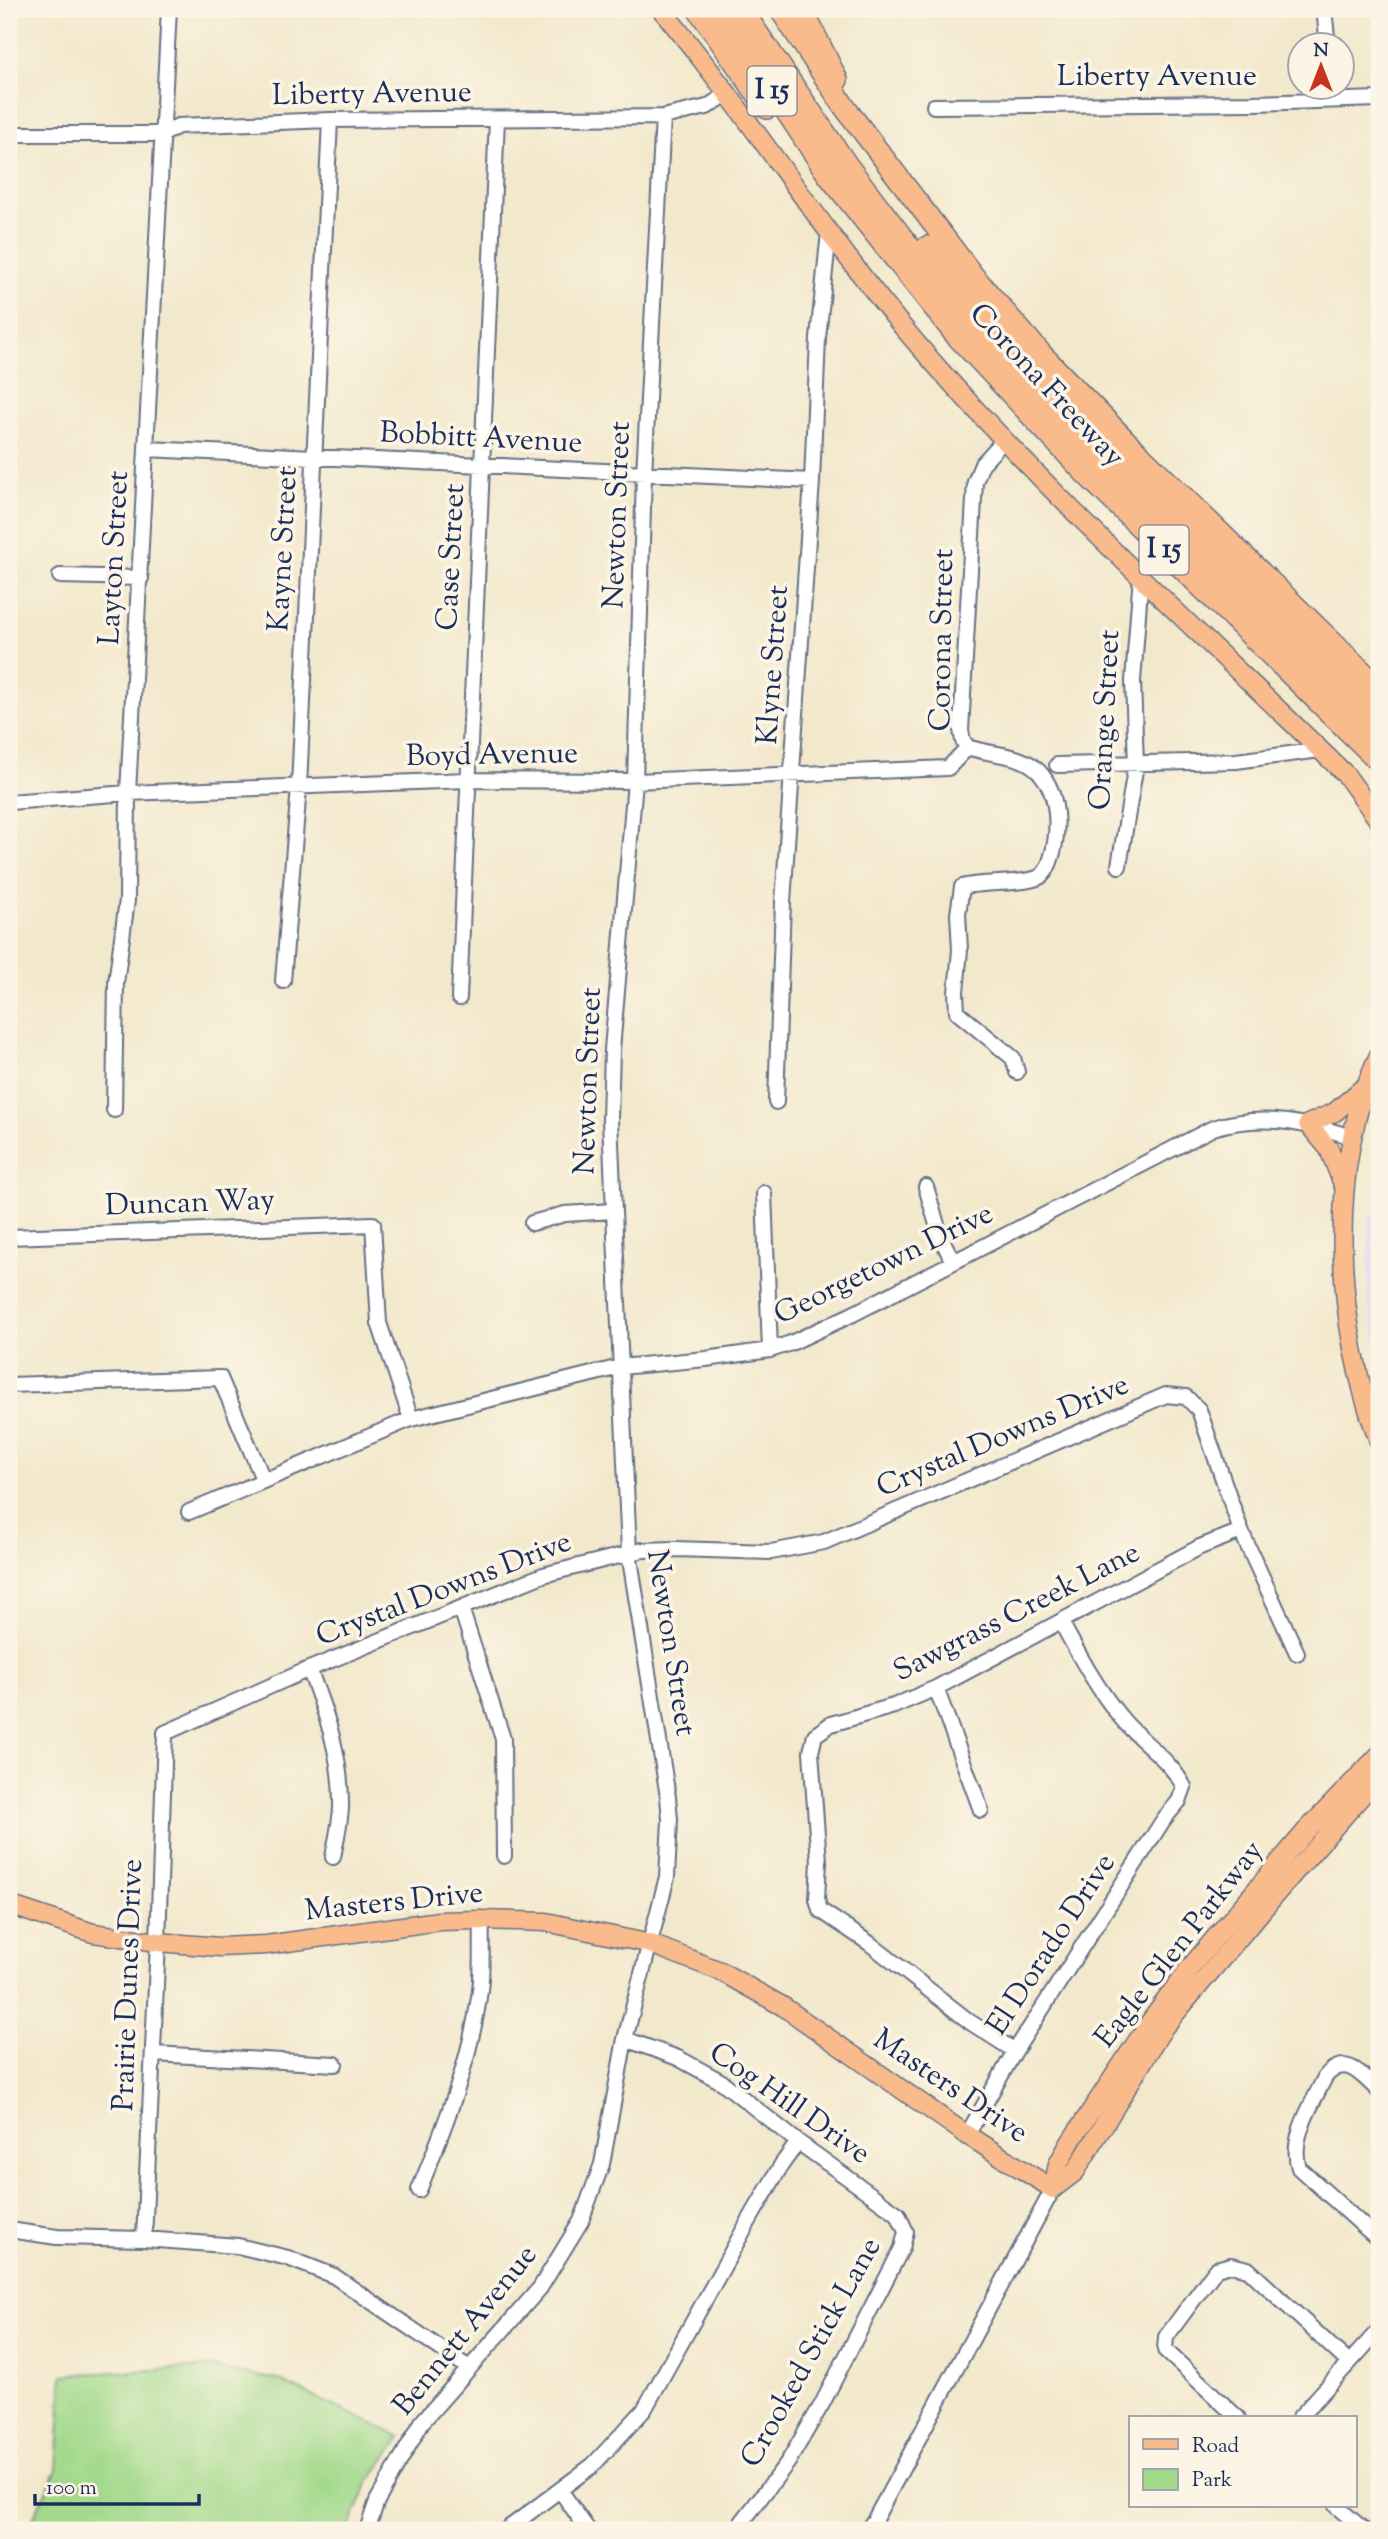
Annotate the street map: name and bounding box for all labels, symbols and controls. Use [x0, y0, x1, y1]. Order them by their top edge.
north arrow [1286, 32, 1356, 102]
text: N [1313, 38, 1329, 65]
street label: Liberty Avenue [1057, 56, 1257, 99]
road number: I 15 [748, 66, 796, 116]
street label: Liberty Avenue [272, 72, 472, 118]
street label: Corona Freeway [958, 294, 1134, 478]
street label: Bobbitt Avenue [378, 412, 584, 466]
street label: Newton Street [593, 420, 643, 610]
street label: Kayne Street [258, 465, 310, 633]
street label: Layton Street [89, 470, 141, 646]
street label: Case Street [427, 482, 477, 632]
road number: I 15 [1140, 526, 1188, 574]
street label: Corona Street [920, 548, 966, 732]
street label: Klyne Street [747, 584, 801, 746]
street label: Orange Street [1080, 629, 1132, 811]
street label: Boyd Avenue [405, 733, 579, 779]
street label: Newton Street [564, 986, 614, 1176]
street label: Duncan Way [104, 1180, 276, 1228]
street label: Georgetown Drive [767, 1193, 1001, 1337]
street label: Crystal Downs Drive [870, 1364, 1136, 1510]
street label: Crystal Downs Drive [310, 1521, 578, 1659]
street label: Sawgrass Creek Lane [886, 1532, 1148, 1694]
street label: Newton Street [634, 1547, 706, 1739]
street label: Eagle Glen Parkway [1085, 1832, 1275, 2058]
street label: El Dorado Drive [977, 1846, 1127, 2044]
street label: Prairie Dunes Drive [103, 1858, 155, 2112]
street label: Masters Drive [303, 1872, 485, 1934]
street label: Masters Drive [864, 2019, 1036, 2155]
street label: Cog Hill Drive [700, 2032, 878, 2176]
street label: Crooked Stick Lane [731, 2230, 893, 2476]
street label: Bennett Avenue [384, 2236, 548, 2426]
legend [1129, 2416, 1356, 2508]
text: Road [1192, 2432, 1239, 2462]
scale bar [35, 2462, 200, 2506]
text: Park [1192, 2466, 1233, 2496]
text: 100 m [46, 2474, 97, 2504]

